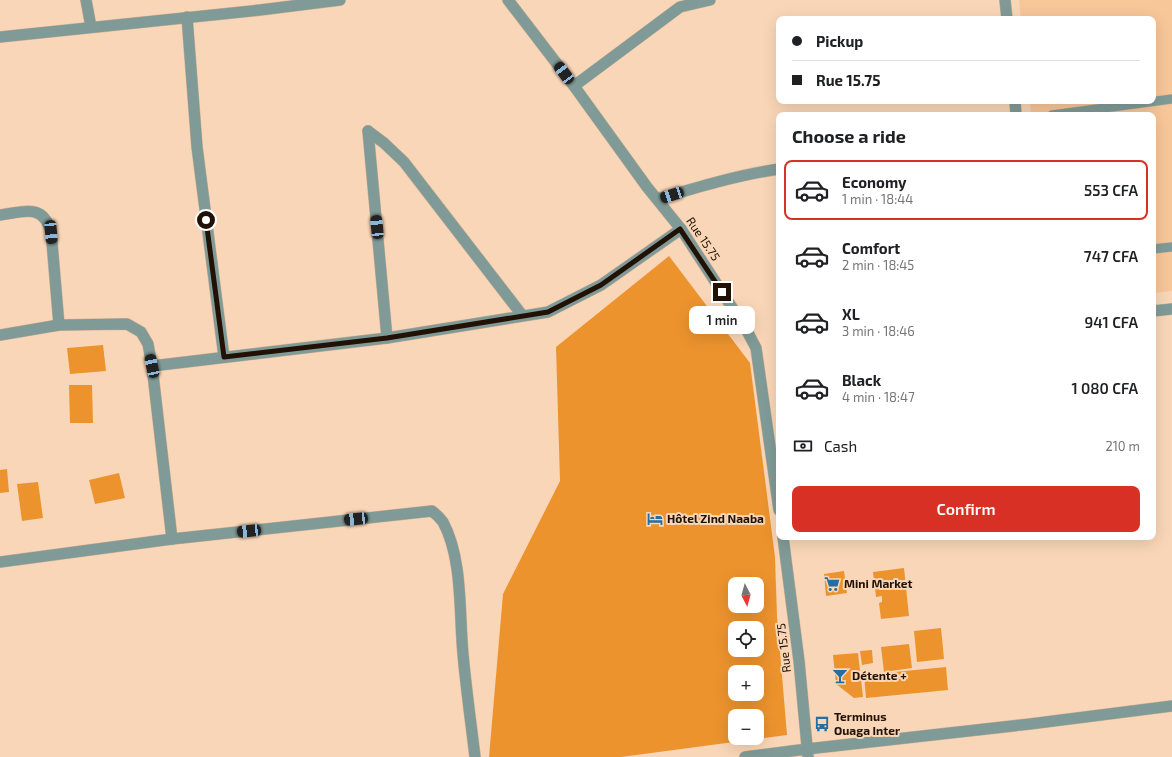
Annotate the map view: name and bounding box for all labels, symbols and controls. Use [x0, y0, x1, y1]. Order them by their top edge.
text: Pickup [816, 32, 863, 50]
car [552, 60, 576, 86]
text: Rue 15.75 [816, 71, 880, 89]
text: Choose a ride [792, 125, 906, 147]
icon: car [794, 172, 830, 208]
text: Economy [842, 173, 907, 191]
text: 553 CFA [1084, 181, 1138, 199]
car [659, 186, 685, 204]
text: 1 min · 18:44 [842, 191, 913, 207]
route start [197, 211, 215, 229]
car [370, 214, 384, 240]
street label: Rue 15.75 [684, 214, 723, 263]
car [44, 220, 58, 244]
icon: car [794, 238, 830, 274]
text: Comfort [842, 239, 900, 257]
text: 747 CFA [1084, 247, 1138, 265]
text: 2 min · 18:45 [842, 257, 914, 273]
route end [713, 283, 731, 301]
icon: car [794, 304, 830, 340]
text: XL [842, 305, 860, 323]
callout: 1 min [689, 306, 755, 334]
text: 1 min [707, 312, 737, 328]
text: 941 CFA [1084, 313, 1138, 331]
text: 3 min · 18:46 [842, 323, 915, 339]
car [144, 353, 160, 379]
icon: car [794, 370, 830, 406]
text: Black [842, 371, 881, 389]
text: 1 080 CFA [1072, 379, 1138, 397]
text: 4 min · 18:47 [842, 389, 915, 405]
icon: cash [792, 435, 814, 457]
text: Cash [824, 437, 857, 455]
text: 210 m [1105, 438, 1140, 454]
button: Confirm [792, 486, 1140, 532]
hotel icon: Hôtel Zind Naaba [646, 510, 664, 528]
place label: Hôtel Zind Naaba [667, 511, 764, 525]
car [343, 512, 369, 526]
car [236, 524, 262, 538]
supermarket icon: Mini Market [823, 575, 841, 593]
place label: Mini Market [844, 576, 913, 590]
north arrow [728, 577, 764, 613]
map controls [728, 577, 764, 745]
button: locate [728, 621, 764, 657]
street label: Rue 15.75 [773, 623, 793, 674]
button: + [728, 665, 764, 701]
bar icon: Détente + [831, 667, 849, 685]
place label: Détente + [852, 668, 907, 682]
button: − [728, 709, 764, 745]
place label: Terminus Ouaga Inter [834, 709, 900, 737]
bus stop icon: Terminus Ouaga Inter [813, 715, 831, 733]

